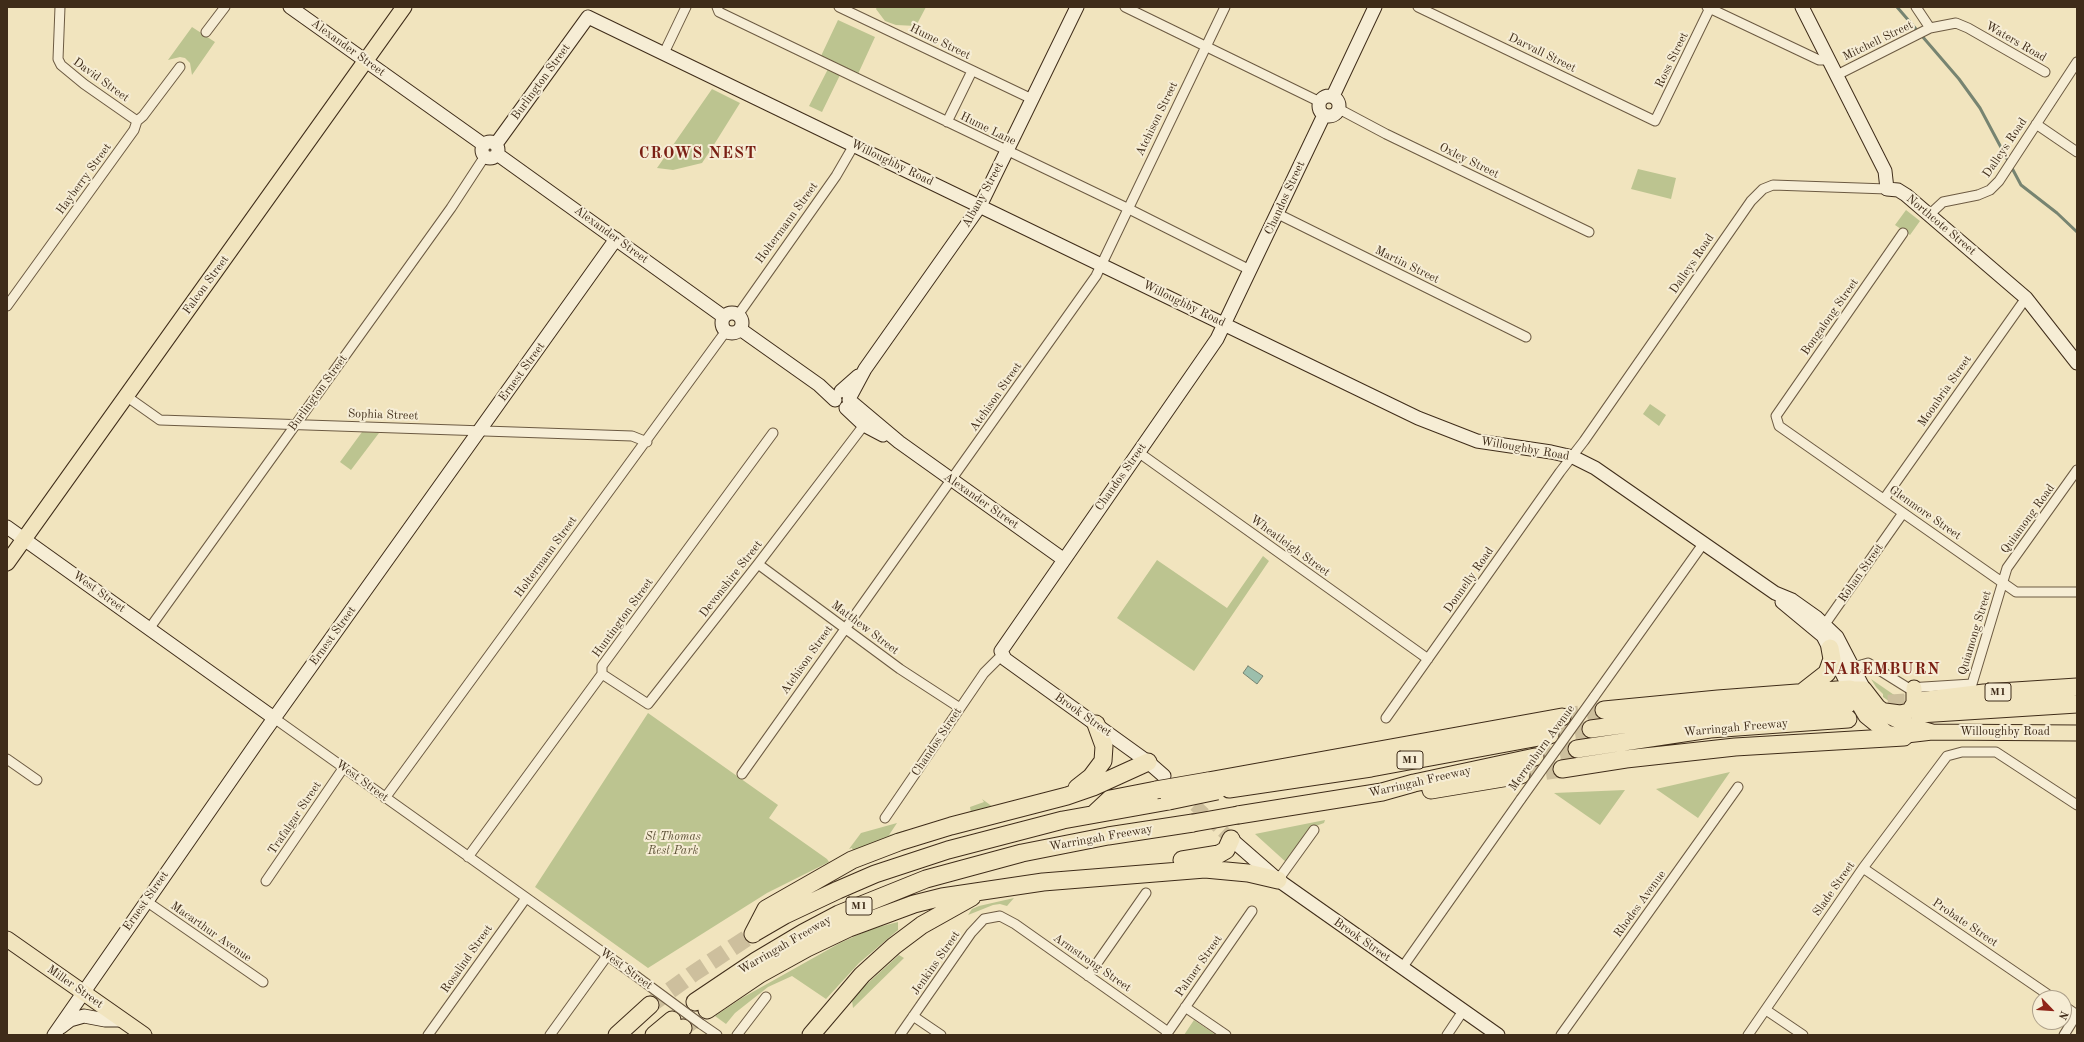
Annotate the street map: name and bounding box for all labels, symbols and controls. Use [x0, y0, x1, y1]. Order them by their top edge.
street label: Alexander Street [308, 16, 388, 80]
street label: Mitchell Street [1841, 18, 1915, 64]
street label: Waters Road [1983, 19, 2049, 65]
street label: Hume Street [907, 21, 973, 63]
street label: Darvall Street [1506, 30, 1578, 76]
street label: Ross Street [1652, 30, 1692, 90]
street label: Burlington Street [508, 41, 574, 123]
street label: David Street [70, 55, 132, 105]
street label: Atchison Street [1133, 79, 1181, 159]
street label: Hume Lane [958, 109, 1018, 149]
street label: Dalleys Road [1980, 115, 2030, 181]
street label: Willoughby Road [848, 137, 936, 189]
street label: Oxley Street [1437, 140, 1501, 182]
street label: Hayberry Street [53, 141, 115, 217]
district label: CROWS NEST [639, 144, 757, 164]
street label: Chandos Street [1262, 159, 1308, 237]
street label: Albany Street [959, 160, 1007, 230]
street label: Holtermann Street [753, 180, 821, 266]
street label: Northcote Street [1903, 192, 1979, 258]
street label: Alexander Street [571, 203, 651, 267]
street label: Dalleys Road [1667, 231, 1717, 297]
street label: Martin Street [1372, 243, 1442, 287]
street label: Falcon Street [180, 253, 232, 317]
street label: Bongalong Street [1798, 276, 1862, 358]
street label: Willoughby Road [1140, 278, 1228, 330]
street label: Ernest Street [496, 340, 548, 404]
street label: Burlington Street [285, 352, 351, 434]
street label: Moonbria Street [1915, 353, 1975, 429]
street label: Atchison Street [967, 360, 1025, 434]
street label: Sophia Street [348, 407, 418, 423]
street label: Willoughby Road [1479, 434, 1571, 464]
street label: Chandos Street [1092, 440, 1150, 514]
street label: Alexander Street [941, 470, 1021, 532]
street label: Quiamong Road [1998, 481, 2058, 557]
street label: Glenmore Street [1886, 483, 1964, 543]
street label: Wheatleigh Street [1247, 512, 1333, 580]
street label: Holtermann Street [512, 514, 580, 600]
street label: Devonshire Street [696, 538, 766, 620]
street label: Rohan Street [1835, 541, 1887, 605]
street label: Donnelly Road [1441, 544, 1497, 616]
street label: West Street [70, 568, 128, 616]
street label: Huntington Street [589, 576, 657, 660]
street label: Quiamong Street [1955, 589, 1995, 677]
street label: Matthew Street [828, 598, 902, 658]
street label: Ernest Street [307, 604, 359, 668]
street label: Atchison Street [778, 623, 836, 697]
district label: NAREMBURN [1824, 660, 1940, 680]
road number: M1 [1985, 683, 2011, 701]
street label: Brook Street [1052, 690, 1114, 740]
street label: Merrenburn Avenue [1506, 702, 1578, 794]
street label: Chandos Street [909, 705, 965, 779]
street label: Warringah Freeway [1683, 716, 1789, 740]
street label: Willoughby Road [1960, 725, 2050, 739]
road number: M1 [1397, 751, 1423, 769]
street label: West Street [333, 757, 391, 805]
street label: Warringah Freeway [1367, 763, 1473, 801]
street label: Trafalgar Street [265, 779, 325, 857]
street label: Warringah Freeway [1048, 822, 1154, 854]
park label: St Thomas Rest Park [645, 830, 701, 858]
street label: Slade Street [1810, 859, 1858, 919]
street label: Ernest Street [120, 868, 172, 934]
street label: Rhodes Avenue [1611, 868, 1669, 940]
street label: Probate Street [1929, 896, 2001, 950]
road number: M1 [846, 897, 872, 915]
street label: Macarthur Avenue [168, 899, 254, 965]
street label: Warringah Freeway [736, 913, 834, 977]
street label: Brook Street [1331, 915, 1393, 965]
street label: Rosalind Street [438, 922, 496, 996]
street label: Jenkins Street [909, 928, 963, 998]
street label: Armstrong Street [1050, 931, 1134, 995]
street label: Palmer Street [1172, 932, 1226, 1000]
street label: West Street [597, 945, 655, 993]
street label: Miller Street [44, 962, 106, 1012]
north arrow [2032, 990, 2072, 1030]
text: N [2056, 1009, 2069, 1021]

